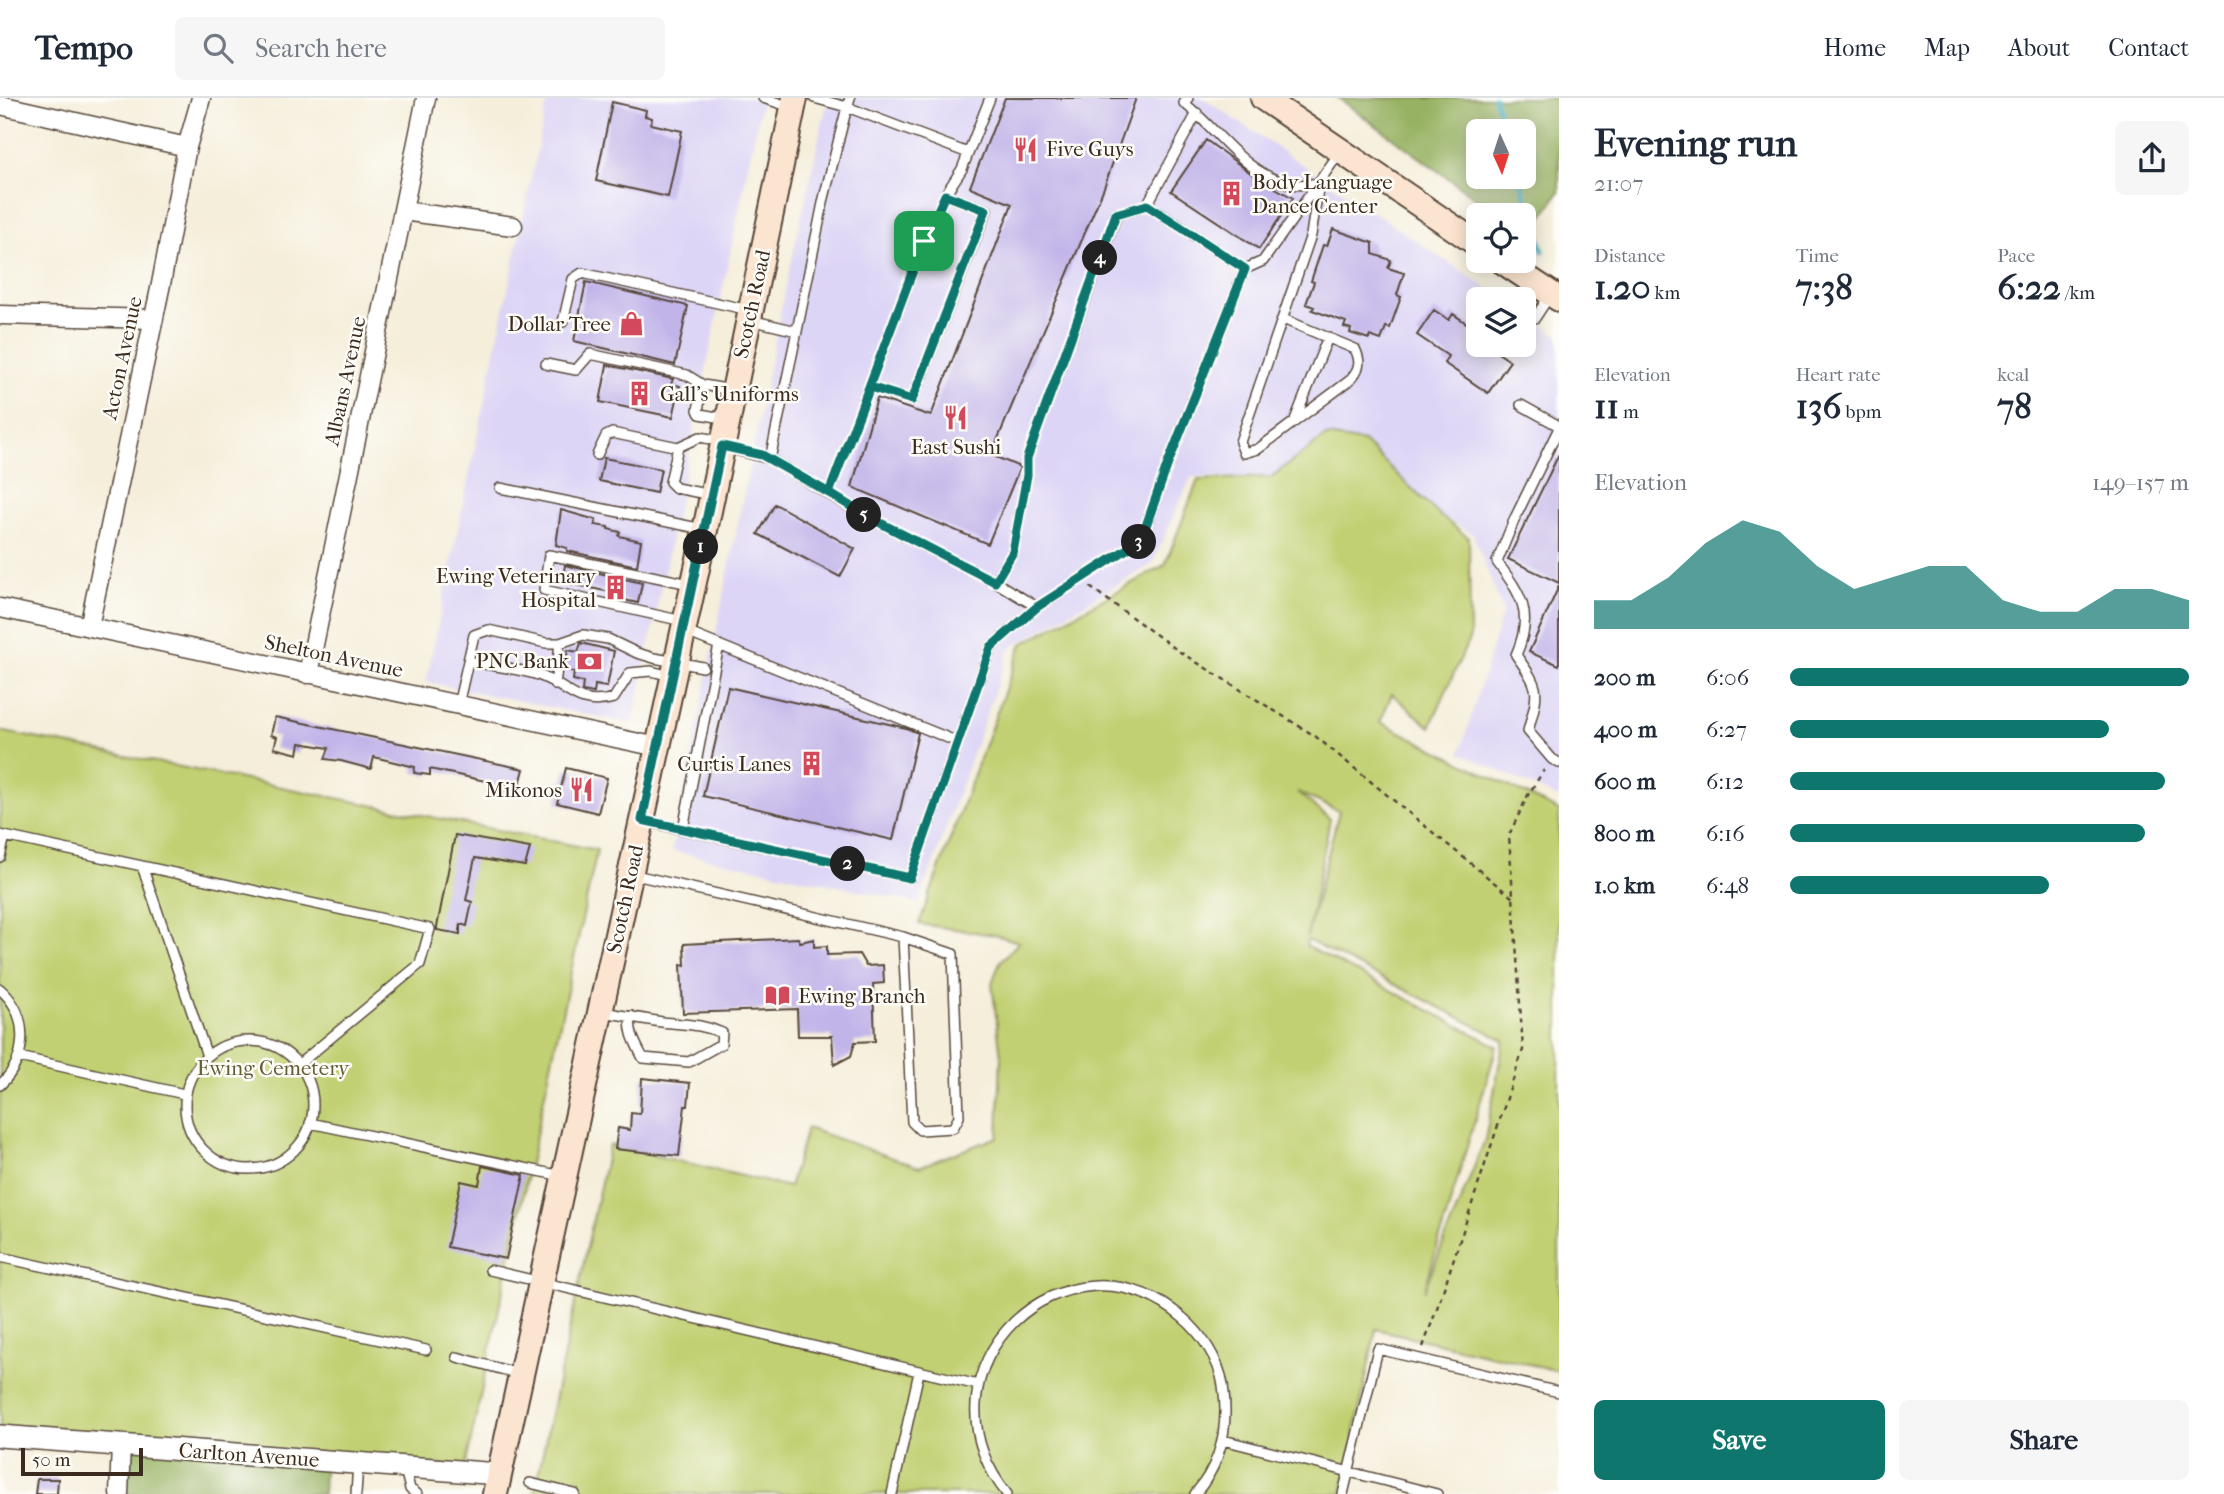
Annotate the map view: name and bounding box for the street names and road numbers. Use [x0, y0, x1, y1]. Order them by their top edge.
street label: Scotch Road [729, 247, 775, 360]
street label: Acton Avenue [97, 294, 147, 423]
street label: Albans Avenue [319, 314, 370, 449]
street label: Shelton Avenue [263, 630, 405, 682]
street label: Scotch Road [602, 842, 648, 955]
street label: Carlton Avenue [178, 1438, 320, 1472]

